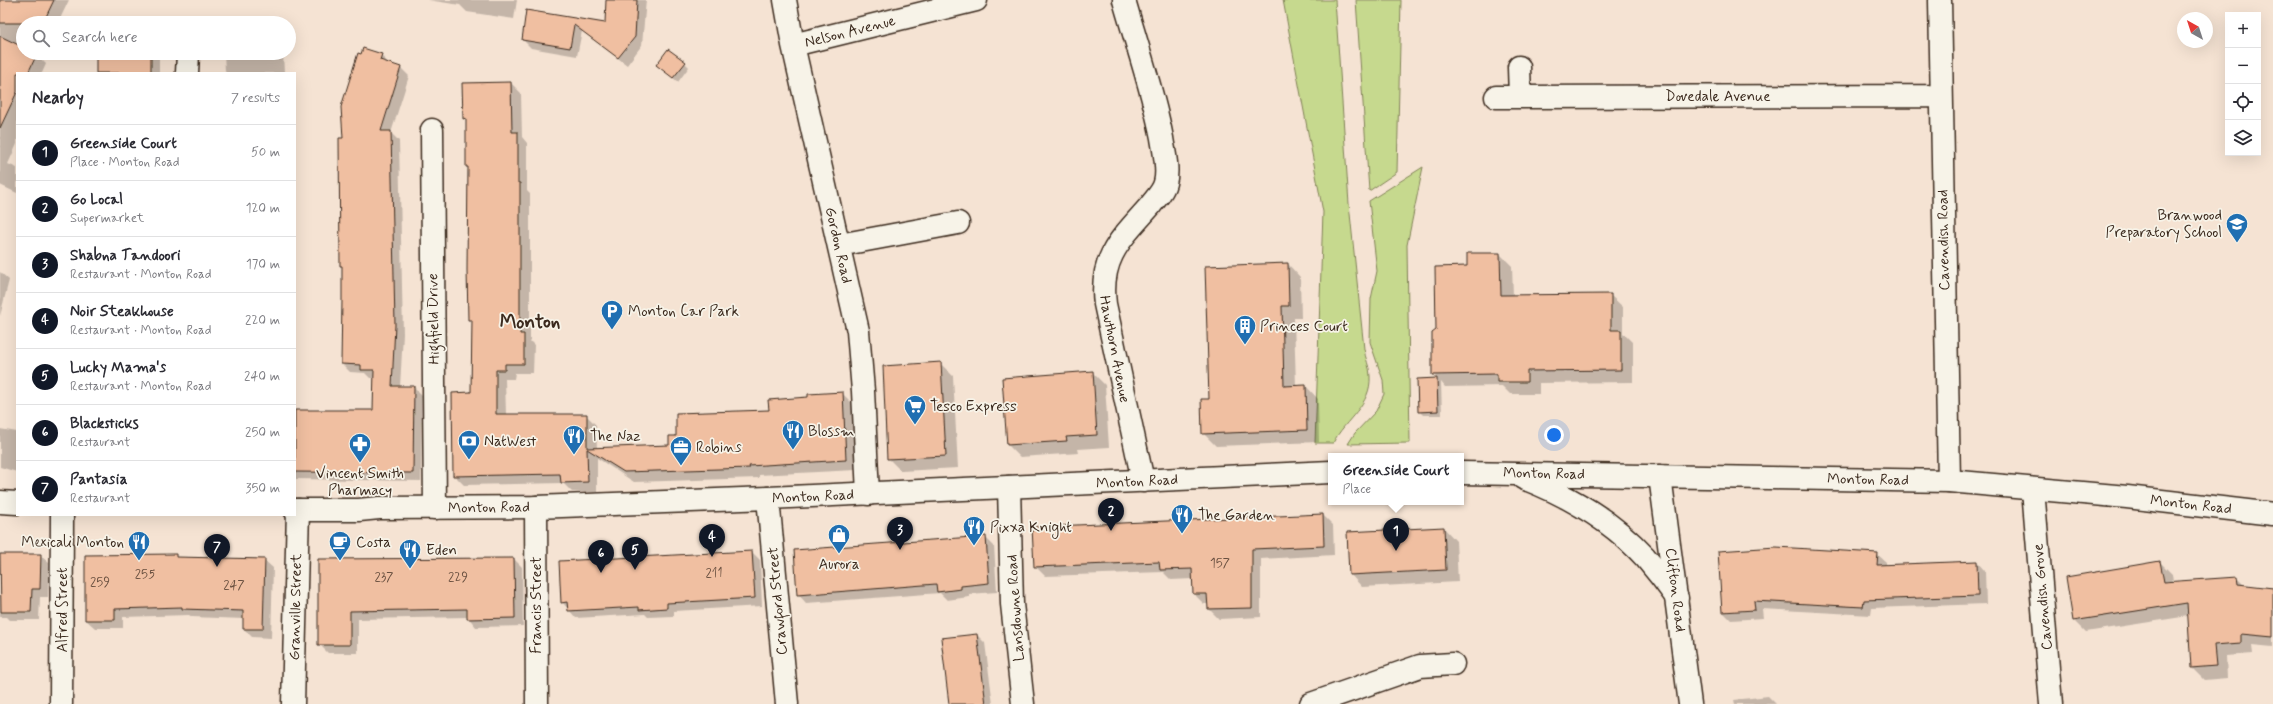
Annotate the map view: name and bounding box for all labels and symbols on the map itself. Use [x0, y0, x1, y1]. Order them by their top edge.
street label: Nelson Avenue [803, 11, 898, 53]
north arrow [2177, 12, 2213, 48]
street label: Dovedale Avenue [1665, 87, 1771, 107]
street label: Cavendish Road [1933, 189, 1955, 291]
street label: Gordon Road [820, 205, 857, 285]
place label: Branwood Preparatory School [2106, 206, 2222, 243]
school or university icon: Branwood Preparatory School [2224, 211, 2250, 244]
street label: Highfield Drive [423, 273, 446, 365]
street label: Hawthorn Avenue [1094, 294, 1134, 405]
parking icon: Monton Car Park [599, 298, 625, 331]
place label: Monton Car Park [628, 302, 739, 322]
district label: Monton [500, 310, 561, 335]
building icon: Princes Court [1232, 313, 1258, 346]
place label: Princes Court [1260, 317, 1348, 337]
supermarket icon: Tesco Express [902, 393, 928, 426]
place label: Tesco Express [930, 397, 1017, 417]
restaurant icon: Blossm [780, 418, 806, 451]
place label: Blossm [808, 422, 854, 442]
restaurant icon: The Naz [561, 423, 587, 456]
your location [1544, 425, 1564, 445]
place label: The Naz [590, 427, 641, 447]
bank icon: NatWest [456, 428, 482, 461]
pharmacy icon: Vincent Smith Pharmacy [347, 431, 373, 464]
place label: NatWest [484, 432, 537, 452]
office icon: Robins [668, 434, 694, 467]
place label: Robins [696, 438, 742, 458]
street label: Monton Road [1503, 463, 1585, 485]
place label: Vincent Smith Pharmacy [316, 464, 404, 501]
street label: Monton Road [1827, 469, 1909, 491]
street label: Monton Road [1096, 470, 1178, 494]
street label: Monton Road [772, 485, 854, 509]
street label: Monton Road [2149, 491, 2233, 519]
street label: Monton Road [448, 497, 530, 519]
pin: 2 [1098, 498, 1124, 531]
restaurant icon: The Garden [1169, 502, 1195, 535]
place label: The Garden [1198, 506, 1275, 526]
restaurant icon: Pixxa Knight [961, 514, 987, 547]
pin: 3 [887, 517, 913, 550]
place label: Pixxa Knight [990, 518, 1072, 539]
pin: 1 [1383, 518, 1409, 551]
shop icon: Aurora [826, 522, 852, 555]
pin: 4 [699, 524, 725, 557]
restaurant icon: Mexicali Monton [126, 529, 152, 562]
cafe icon: Costa [327, 529, 353, 562]
place label: Mexicali Monton [21, 533, 124, 553]
place label: Costa [356, 533, 391, 553]
pin: 7 [204, 534, 230, 567]
restaurant icon: Eden [397, 537, 423, 570]
pin: 5 [622, 537, 648, 570]
pin: 6 [588, 540, 614, 573]
place label: Eden [426, 541, 457, 561]
street label: Cavendish Grove [2028, 543, 2058, 651]
street label: Crawford Street [763, 546, 795, 656]
street label: Clifton Road [1660, 547, 1690, 633]
street label: Granville Street [285, 553, 307, 661]
street label: Lansdowne Road [1002, 554, 1030, 662]
place label: Aurora [818, 555, 860, 575]
house number: 157 [1210, 555, 1230, 572]
street label: Francis Street [527, 556, 547, 654]
house number: 211 [705, 565, 723, 582]
house number: 255 [135, 566, 155, 583]
street label: Alfred Street [53, 567, 73, 653]
house number: 237 [374, 569, 394, 586]
house number: 229 [448, 569, 468, 586]
house number: 259 [90, 574, 110, 591]
house number: 247 [223, 577, 245, 594]

